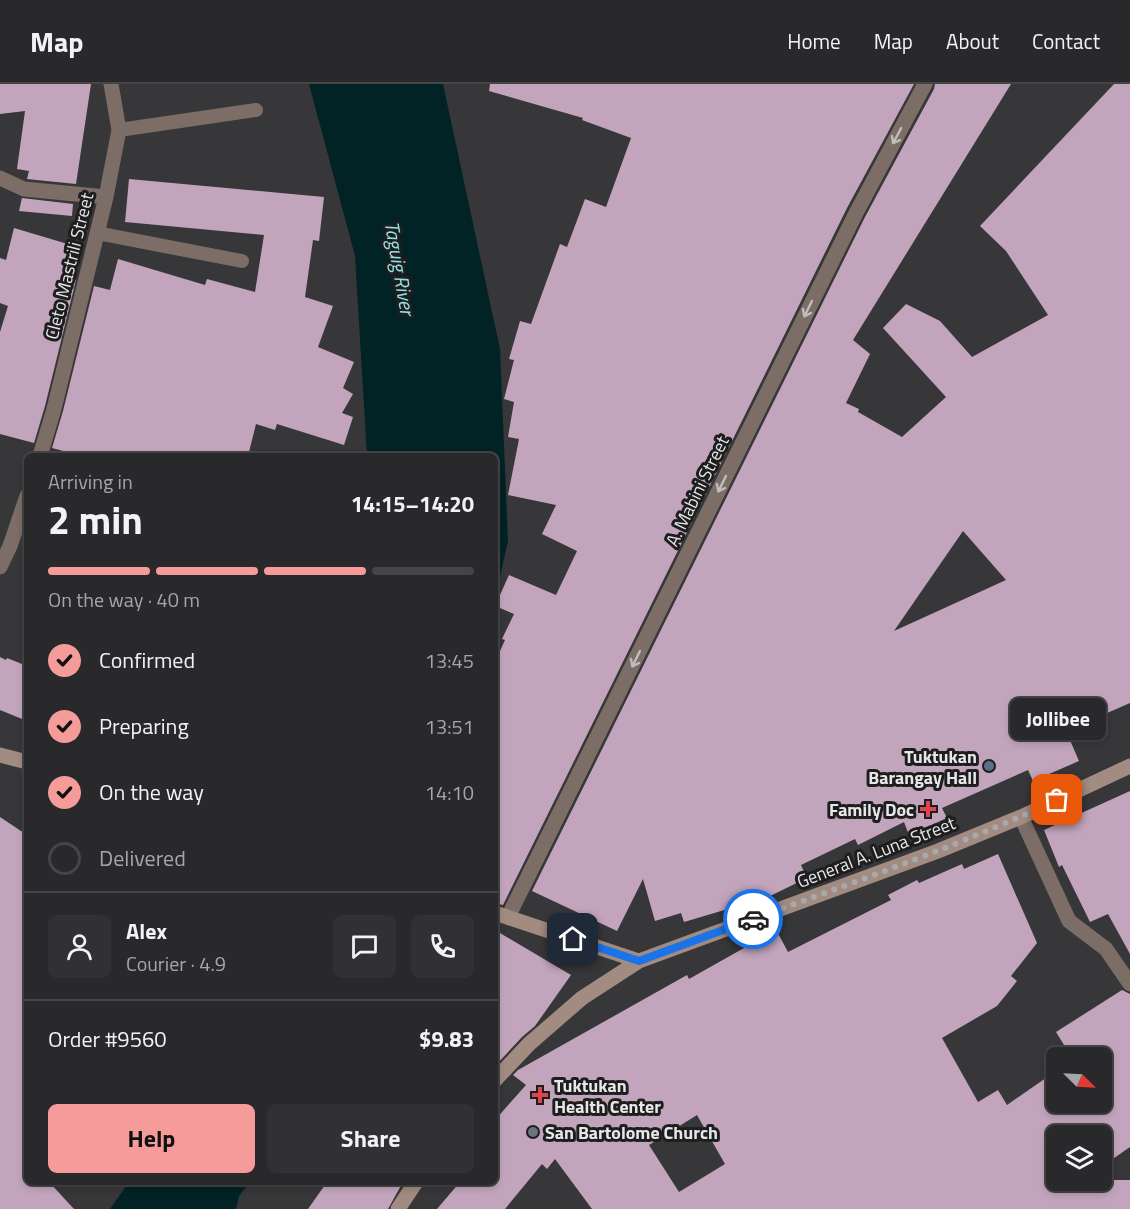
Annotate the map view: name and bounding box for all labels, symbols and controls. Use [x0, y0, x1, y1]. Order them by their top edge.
text: Map [30, 20, 84, 63]
text: Home [787, 25, 841, 57]
text: Map [874, 25, 913, 57]
text: About [946, 25, 999, 57]
text: Contact [1032, 25, 1100, 57]
one-way arrow [891, 126, 902, 144]
street label: Cleto Mastrili Street [38, 189, 100, 342]
water label: Taguig River [377, 219, 424, 320]
one-way arrow [802, 300, 814, 318]
street label: A. Mabini Street [659, 431, 736, 551]
text: Arriving in [48, 466, 133, 497]
one-way arrow [716, 474, 727, 492]
text: 14:15–14:20 [351, 487, 474, 521]
text: 2 min [48, 490, 143, 549]
text: On the way · 40 m [48, 584, 200, 615]
text: Confirmed [99, 643, 195, 677]
icon: check [48, 644, 81, 677]
text: 13:45 [425, 645, 474, 676]
one-way arrow [629, 649, 641, 667]
callout: Jollibee [1009, 698, 1105, 740]
text: Jollibee [1026, 703, 1090, 734]
text: Preparing [99, 709, 189, 743]
icon: check [48, 710, 81, 743]
text: 13:51 [425, 711, 474, 742]
place label: Tuktukan Barangay Hall [868, 743, 977, 791]
marker: Tuktukan Barangay Hall [982, 759, 996, 773]
pin [1031, 774, 1082, 825]
text: On the way [99, 775, 204, 809]
icon: check [48, 776, 81, 809]
text: 14:10 [425, 777, 474, 808]
icon: bag [1040, 783, 1073, 816]
place label: Family Doc [829, 796, 914, 823]
marker: Family Doc [919, 800, 937, 818]
street label: General A. Luna Street [793, 809, 960, 895]
text: Delivered [99, 841, 186, 875]
courier [723, 889, 783, 949]
icon: car [737, 903, 770, 936]
pin [547, 913, 598, 964]
text: Alex [126, 914, 167, 948]
button: person [48, 915, 111, 978]
button: chat [333, 915, 396, 978]
button: phone [411, 915, 474, 978]
icon: home [556, 922, 589, 955]
text: Courier · 4.9 [126, 948, 226, 979]
text: Order #9560 [48, 1022, 167, 1056]
text: $9.83 [419, 1022, 474, 1056]
north arrow [1046, 1047, 1112, 1113]
map controls [1046, 1047, 1112, 1191]
place label: Tuktukan Health Center [554, 1072, 661, 1120]
marker: Tuktukan Health Center [531, 1086, 549, 1104]
button: Help [48, 1104, 255, 1173]
button: Share [267, 1104, 474, 1173]
place label: San Bartolome Church [545, 1119, 718, 1146]
marker: San Bartolome Church [526, 1125, 540, 1139]
button: layers [1046, 1125, 1112, 1191]

